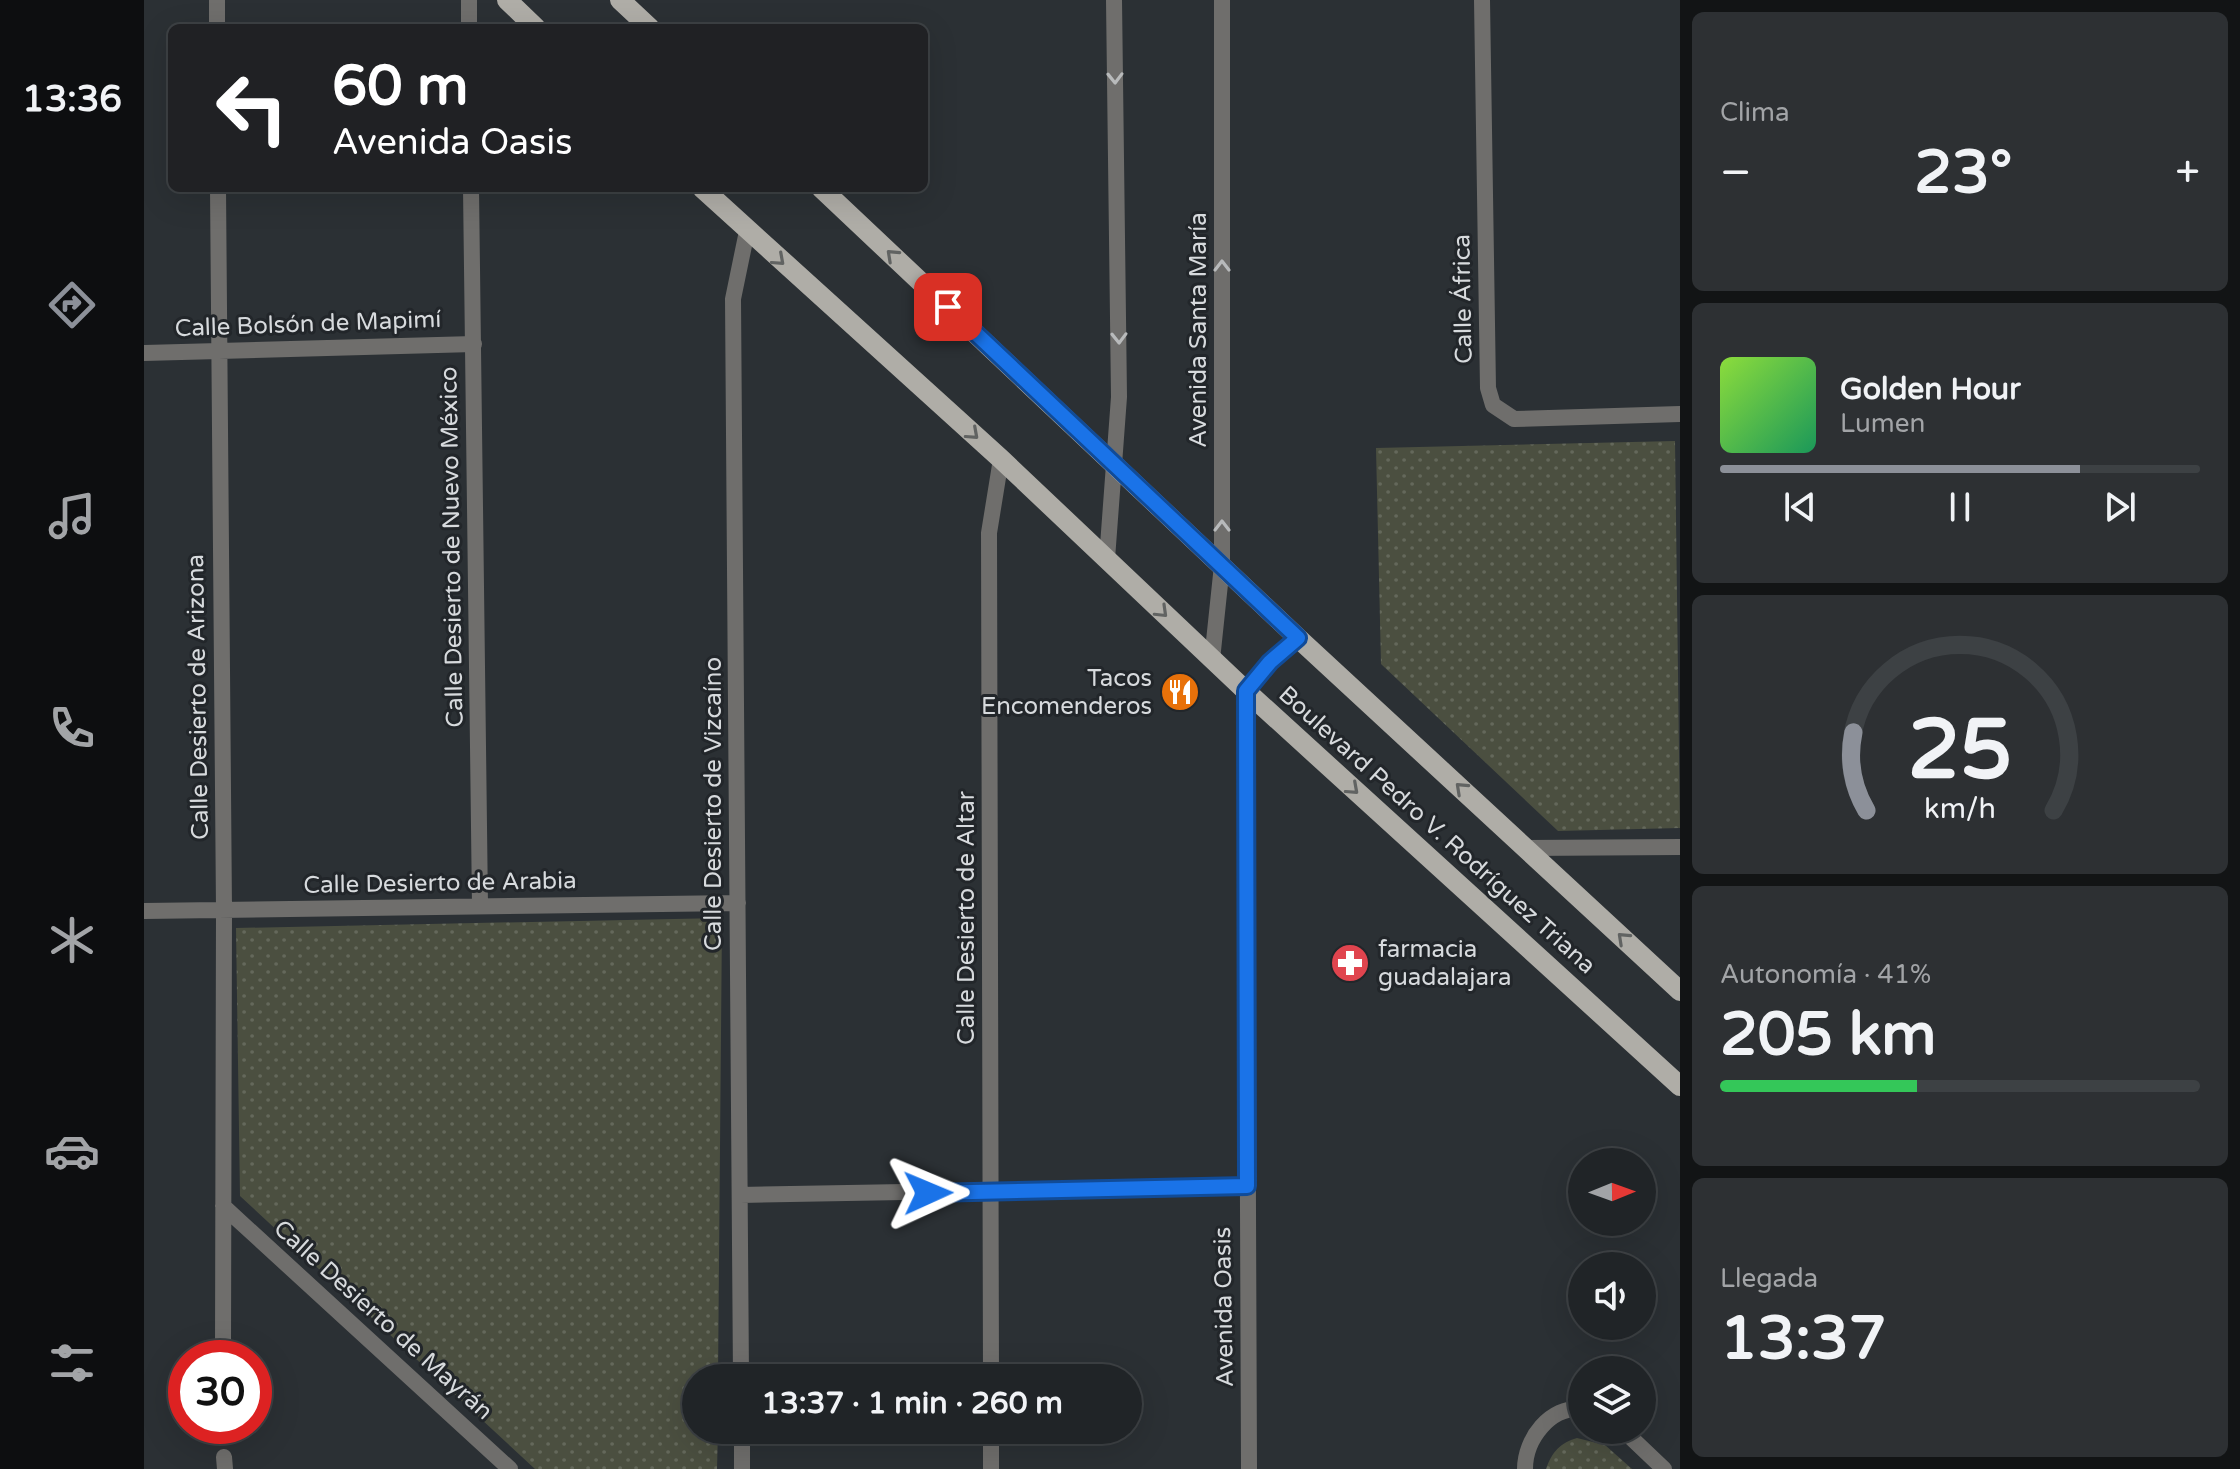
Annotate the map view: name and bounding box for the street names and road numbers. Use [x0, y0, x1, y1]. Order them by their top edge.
street label: Avenida Santa María [1184, 212, 1213, 448]
street label: Calle África [1446, 234, 1479, 364]
street label: Calle Bolsón de Mapimí [174, 305, 442, 343]
street label: Calle Desierto de Nuevo México [434, 366, 470, 728]
street label: Calle Desierto de Arizona [181, 554, 215, 840]
street label: Calle Desierto de Vizcaíno [699, 657, 728, 951]
street label: Boulevard Pedro V. Rodríguez Triana [1272, 680, 1602, 980]
street label: Calle Desierto de Altar [952, 790, 981, 1045]
street label: Calle Desierto de Arabia [303, 866, 577, 900]
street label: Calle Desierto de Mayrán [267, 1214, 499, 1426]
street label: Avenida Oasis [1208, 1227, 1240, 1387]

